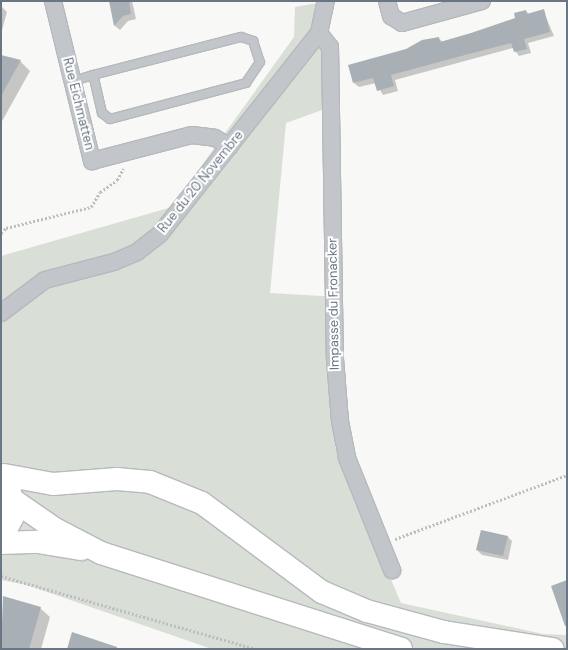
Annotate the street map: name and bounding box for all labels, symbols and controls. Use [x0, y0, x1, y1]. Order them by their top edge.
street label: Rue Eichmatten [59, 56, 97, 152]
street label: Rue du 20 Novembre [155, 128, 247, 236]
street label: Impasse du Fronacker [325, 238, 343, 370]

